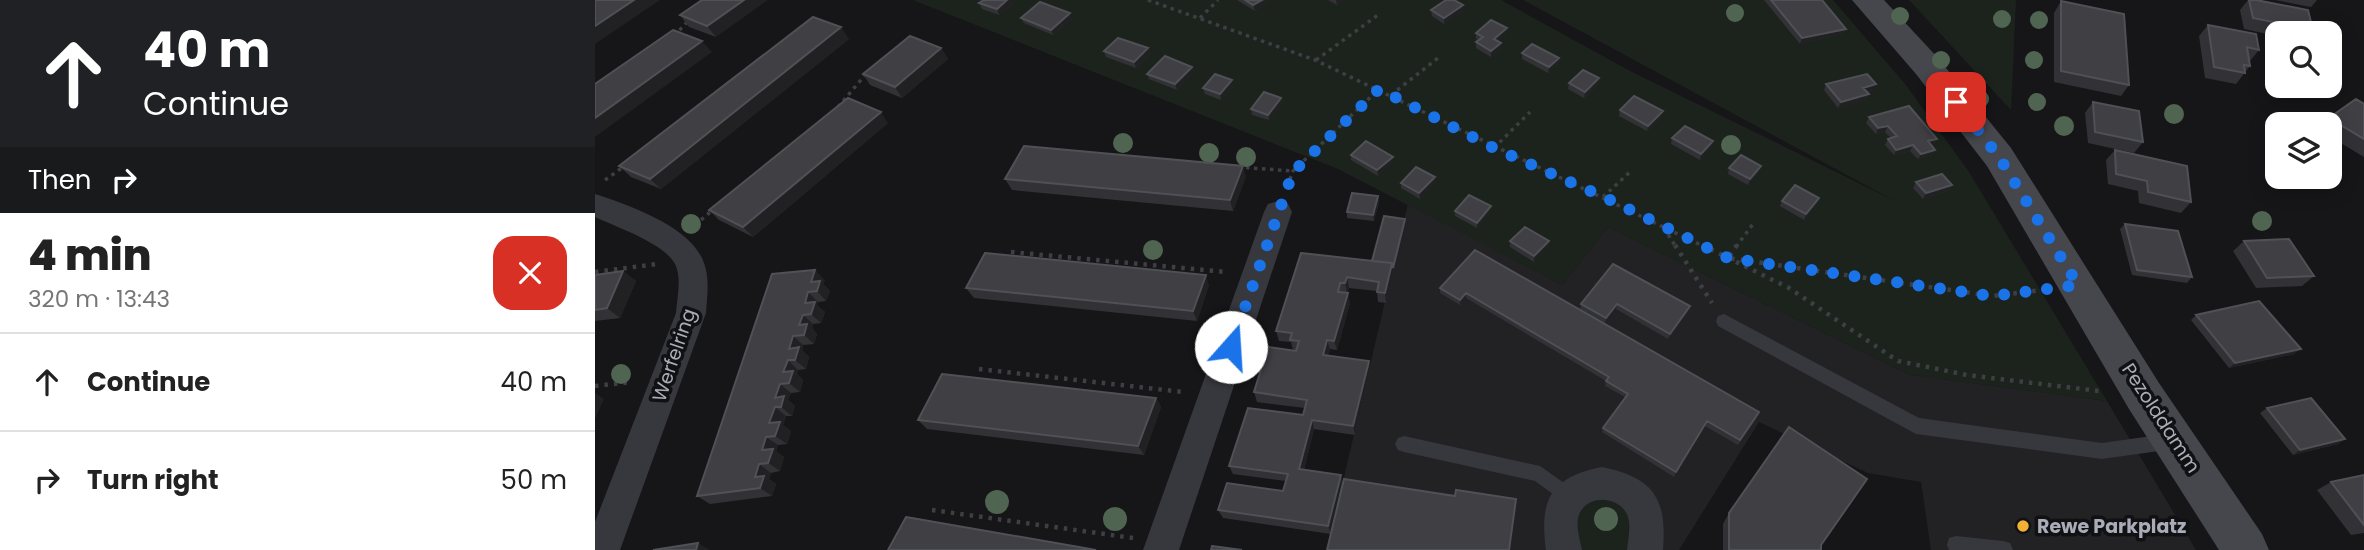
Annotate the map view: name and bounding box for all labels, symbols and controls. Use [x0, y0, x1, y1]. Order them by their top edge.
text: 40 m [143, 16, 270, 84]
map controls [2265, 21, 2342, 189]
button: search [2265, 21, 2342, 98]
icon: ahead [28, 28, 119, 119]
pin [1926, 72, 1986, 132]
text: Continue [143, 81, 289, 126]
icon: arrive [1937, 83, 1975, 121]
button: layers [2265, 112, 2342, 189]
icon: right [105, 161, 143, 199]
text: Then [28, 162, 91, 198]
text: 4 min [28, 226, 152, 285]
button: close [493, 236, 567, 310]
text: 320 m · 13:43 [28, 283, 170, 315]
street label: Werfelring [645, 305, 703, 405]
position arrow [1194, 310, 1268, 384]
street label: Pezolddamm [2115, 358, 2207, 478]
icon: ahead [28, 363, 66, 401]
text: Continue [87, 364, 210, 400]
text: 40 m [501, 364, 567, 400]
icon: right [28, 461, 66, 499]
text: Turn right [87, 462, 219, 498]
text: 50 m [501, 462, 567, 498]
place label: Rewe Parkplatz [2037, 513, 2186, 540]
marker: Rewe Parkplatz [2015, 518, 2031, 534]

